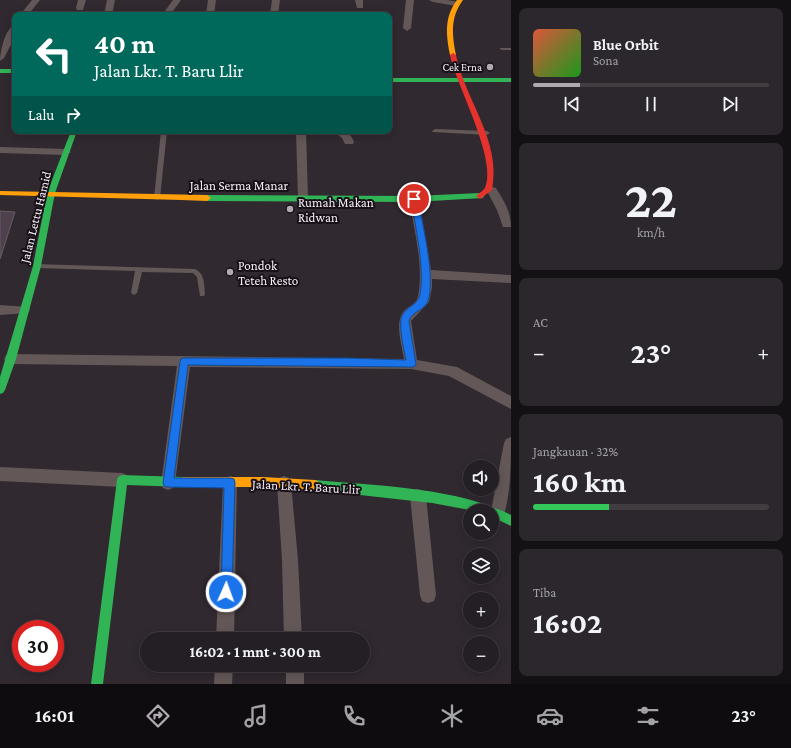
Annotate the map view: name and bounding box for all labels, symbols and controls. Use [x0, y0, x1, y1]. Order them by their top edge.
icon: left [28, 28, 80, 80]
text: 40 m [94, 28, 155, 59]
text: Blue Orbit [593, 37, 659, 53]
text: Sona [593, 53, 619, 68]
text: Jalan Lkr. T. Baru Llir [94, 61, 244, 81]
place label: Cek Erna [443, 61, 482, 73]
marker: Cek Erna [485, 62, 495, 72]
icon: previous [561, 93, 583, 115]
icon: pause [640, 93, 662, 115]
icon: next [719, 93, 741, 115]
icon: right [62, 104, 84, 126]
text: Lalu [28, 107, 54, 123]
street label: Jalan Lettu Hamid [17, 170, 54, 266]
text: 22 [625, 170, 677, 228]
street label: Jalan Serma Manar [189, 178, 289, 193]
pin [397, 182, 431, 216]
icon: arrive [403, 188, 425, 210]
place label: Rumah Makan Ridwan [298, 195, 374, 225]
marker: Rumah Makan Ridwan [285, 204, 295, 214]
text: km/h [637, 225, 665, 240]
place label: Pondok Teteh Resto [238, 258, 298, 288]
marker: Pondok Teteh Resto [225, 267, 235, 277]
text: AC [533, 315, 548, 330]
text: 23° [630, 336, 672, 369]
text: − [533, 340, 545, 365]
text: + [757, 340, 769, 365]
text: Jangkauan · 32% [533, 444, 618, 459]
map controls [463, 460, 499, 672]
button: sound [463, 460, 499, 496]
text: 160 km [533, 465, 626, 498]
street label: Jalan Lkr. T. Baru Llir [251, 476, 361, 497]
button: search [463, 504, 499, 540]
button: layers [463, 548, 499, 584]
position arrow [205, 571, 247, 613]
text: Tiba [533, 585, 556, 600]
button: + [463, 592, 499, 628]
text: 16:02 [533, 606, 602, 639]
speed limit sign: 30 [12, 620, 64, 672]
button: − [463, 636, 499, 672]
text: 16:02 · 1 mnt · 300 m [189, 644, 321, 660]
icon: directions [144, 702, 172, 730]
icon: music [242, 702, 270, 730]
icon: phone [340, 702, 368, 730]
icon: climate [438, 702, 466, 730]
icon: car [536, 702, 564, 730]
icon: filters [634, 702, 662, 730]
text: 16:01 [35, 706, 74, 726]
text: 23° [731, 706, 756, 726]

